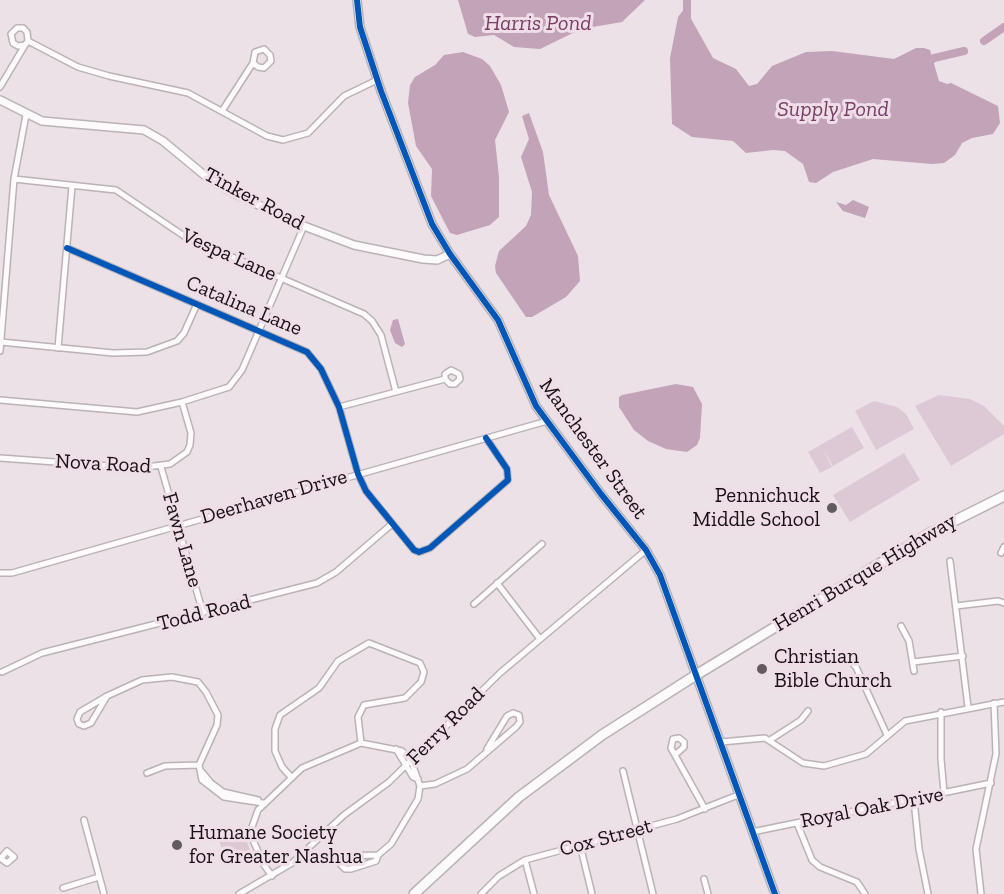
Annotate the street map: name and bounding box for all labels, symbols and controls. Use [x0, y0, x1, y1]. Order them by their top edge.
water label: Harris Pond [485, 11, 591, 37]
water label: Supply Pond [777, 97, 889, 123]
street label: Tinker Road [199, 162, 309, 236]
street label: Vespa Lane [178, 223, 280, 287]
street label: Catalina Lane [182, 270, 306, 342]
street label: Manchester Street [534, 374, 652, 524]
street label: Nova Road [54, 449, 152, 479]
street label: Deerhaven Drive [198, 464, 350, 530]
place label: Pennichuck Middle School [693, 483, 820, 533]
street label: Fawn Lane [156, 490, 208, 590]
marker: Pennichuck Middle School [825, 501, 839, 515]
street label: Henri Burque Highway [769, 508, 961, 638]
street label: Todd Road [155, 589, 253, 637]
place label: Christian Bible Church [774, 644, 891, 694]
marker: Christian Bible Church [755, 662, 769, 676]
street label: Ferry Road [402, 682, 490, 770]
street label: Royal Oak Drive [798, 782, 946, 834]
street label: Cox Street [557, 814, 655, 862]
place label: Humane Society for Greater Nashua [189, 820, 363, 870]
marker: Humane Society for Greater Nashua [170, 838, 184, 852]

